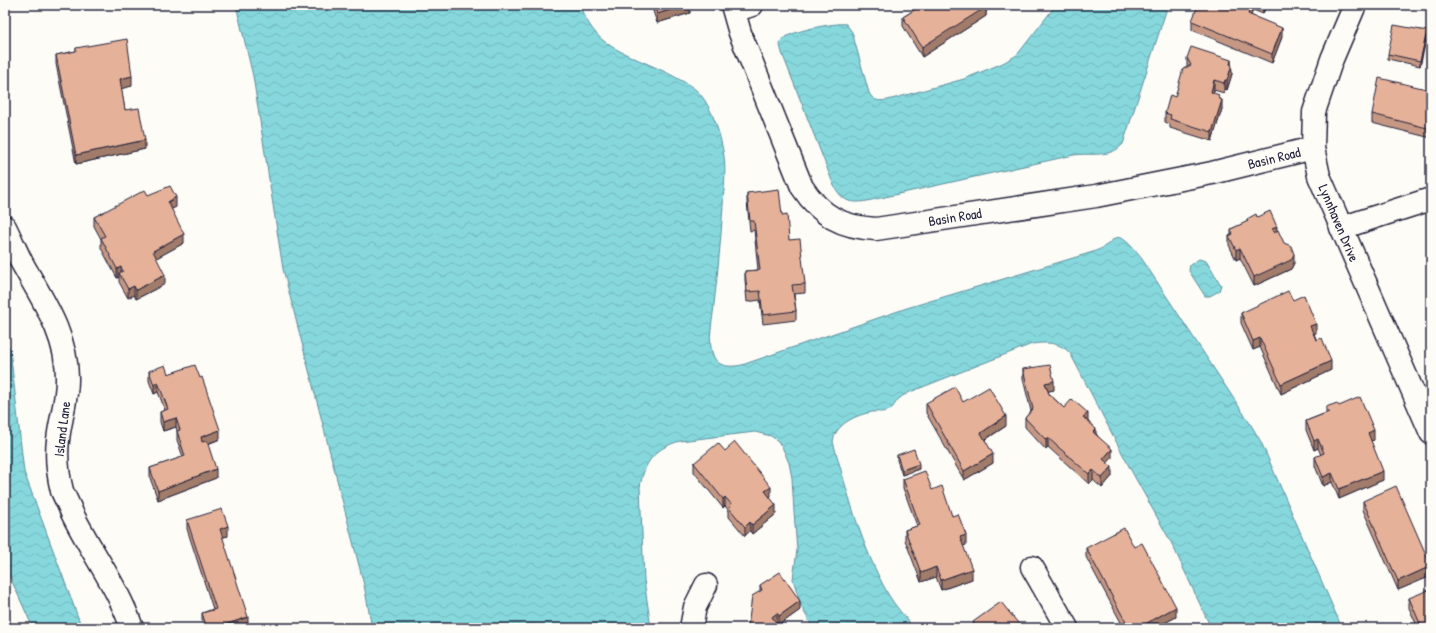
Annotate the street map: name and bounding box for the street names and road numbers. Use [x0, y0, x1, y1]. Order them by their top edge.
street label: Basin Road [1246, 142, 1303, 173]
street label: Lynnhaven Drive [1314, 181, 1364, 265]
street label: Basin Road [927, 203, 983, 230]
street label: Island Lane [49, 400, 74, 458]

